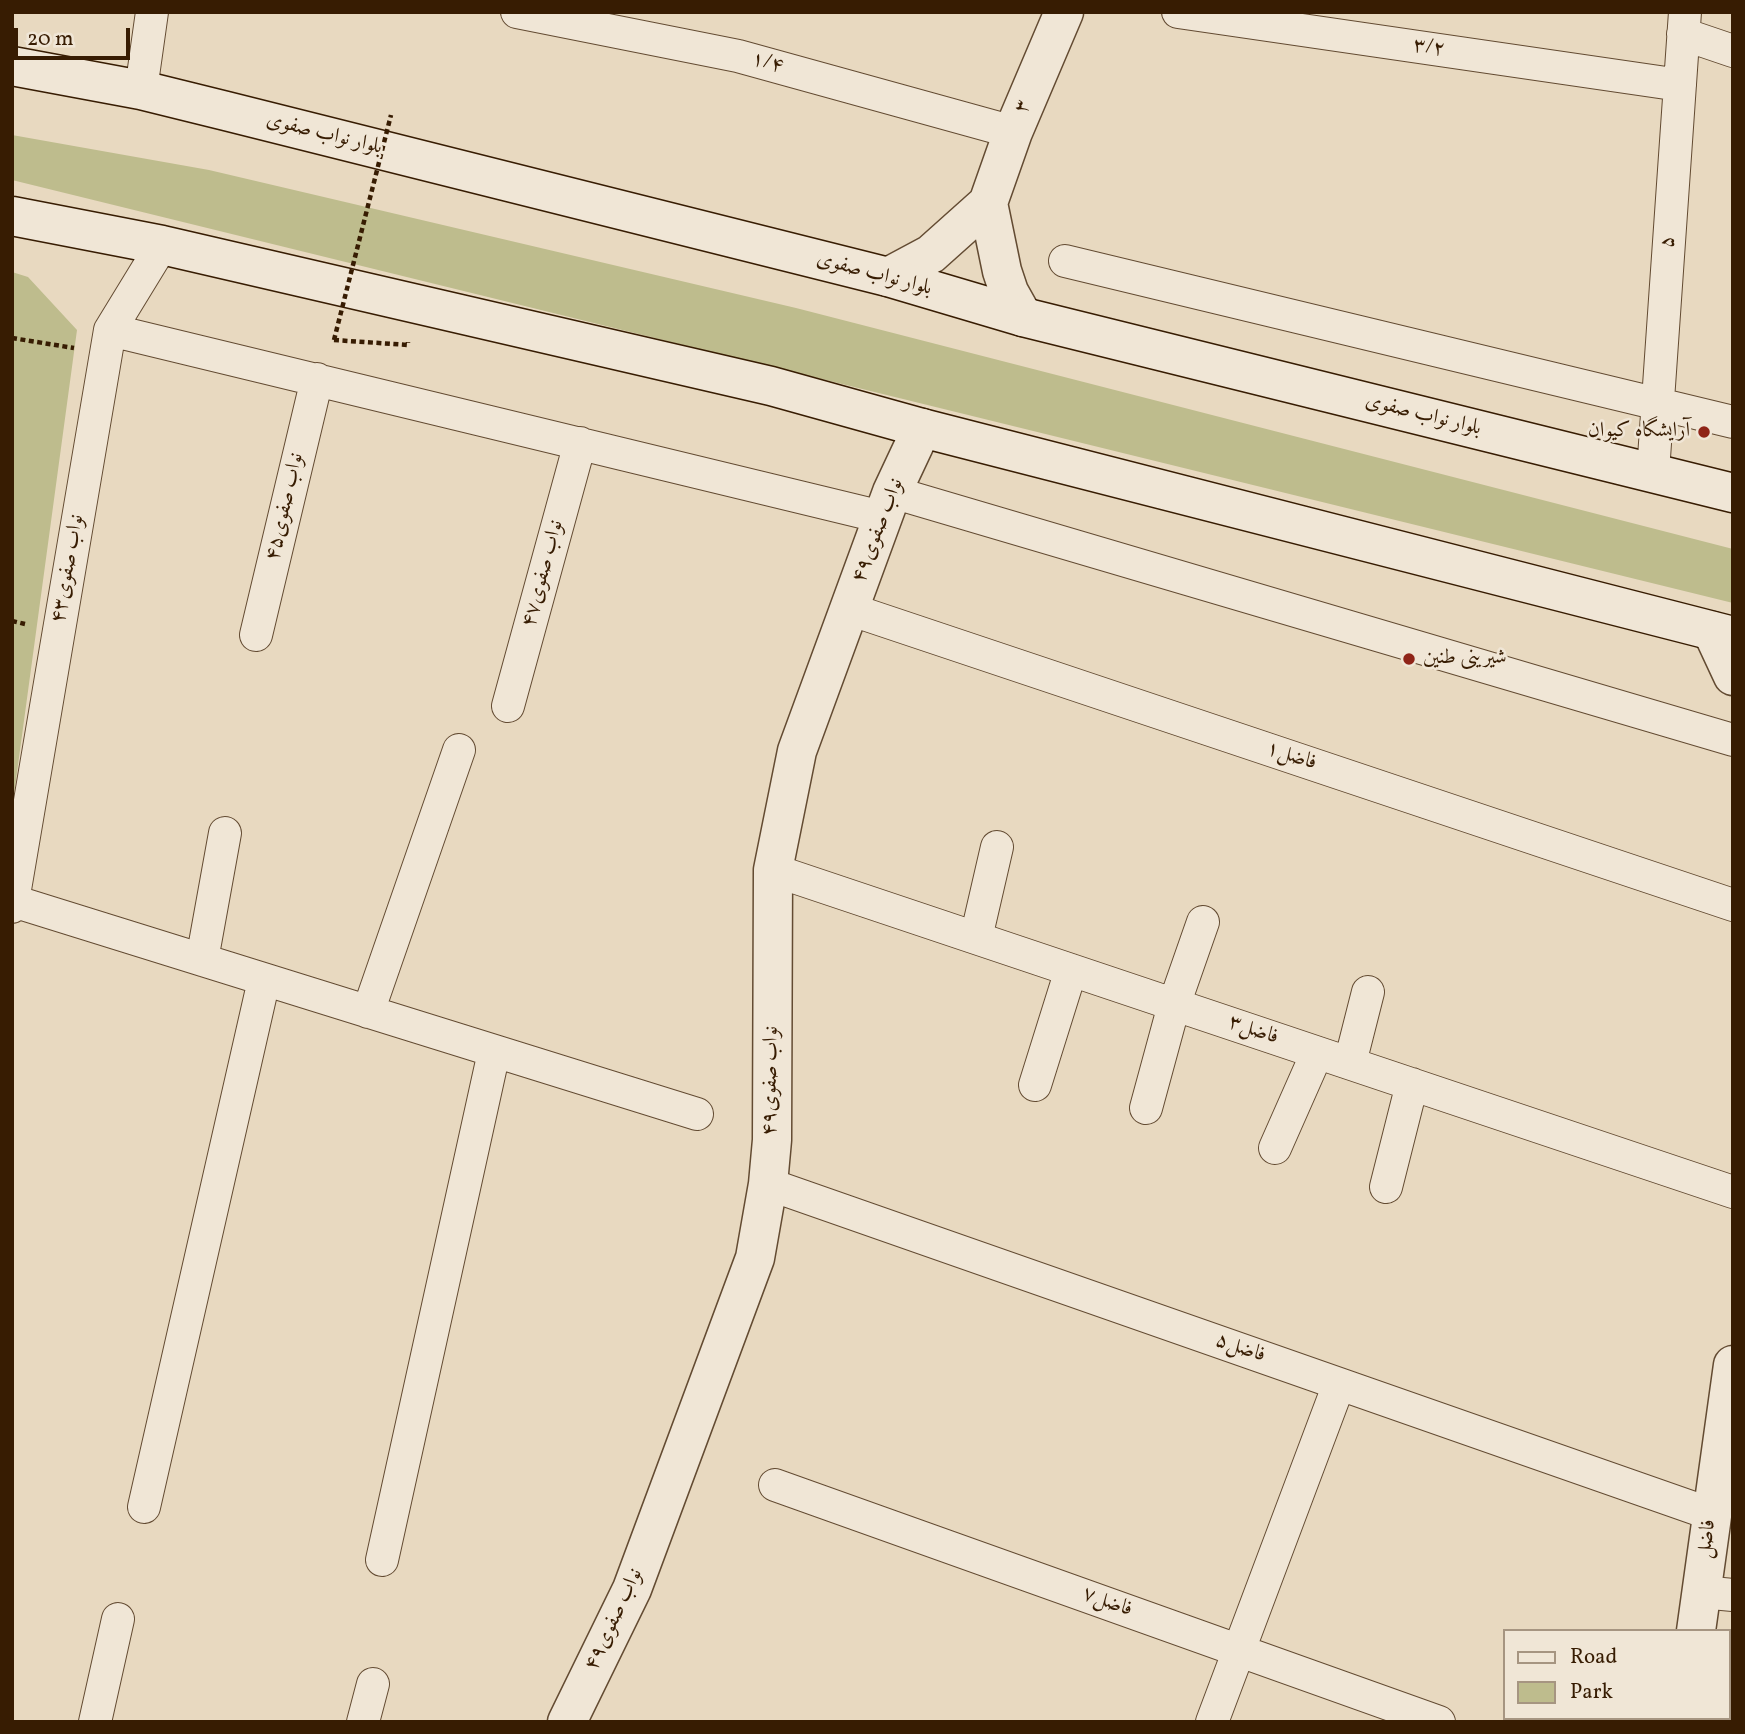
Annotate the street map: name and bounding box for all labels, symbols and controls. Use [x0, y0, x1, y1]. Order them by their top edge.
scale bar [18, 14, 133, 58]
text: 20 m [27, 25, 73, 54]
street label: ۳/۲ [1411, 34, 1447, 64]
street label: ۱/۴ [748, 48, 786, 80]
street label: ۳ [1010, 96, 1038, 118]
street label: بلوار نواب صفوی [263, 108, 385, 162]
street label: ۵ [1656, 235, 1682, 249]
street label: بلوار نواب صفوی [814, 247, 934, 303]
street label: بلوار نواب صفوی [1362, 389, 1484, 443]
place label: آرایشگاه کیوان [1588, 419, 1690, 445]
marker: آرایشگاه کیوان [1696, 424, 1712, 440]
street label: ۴۵نواب صفوی [261, 451, 311, 563]
street label: ۴۹نواب صفوی [848, 475, 910, 587]
street label: ۴۳نواب صفوی [47, 513, 91, 625]
street label: ۴۷نواب صفوی [518, 518, 570, 630]
place label: شیرینی طنین [1423, 646, 1507, 672]
marker: شیرینی طنین [1401, 651, 1417, 667]
street label: ۱فاضل [1263, 737, 1319, 777]
street label: ۳فاضل [1225, 1011, 1281, 1051]
street label: ۴۹نواب صفوی [758, 1026, 786, 1136]
street label: ۵فاضل [1212, 1329, 1268, 1369]
street label: فاضل [1693, 1518, 1723, 1560]
street label: ۴۹نواب صفوی [580, 1565, 650, 1675]
street label: ۷فاضل [1079, 1582, 1135, 1624]
legend [1504, 1629, 1731, 1720]
text: Road [1570, 1643, 1617, 1672]
text: Park [1570, 1678, 1613, 1707]

